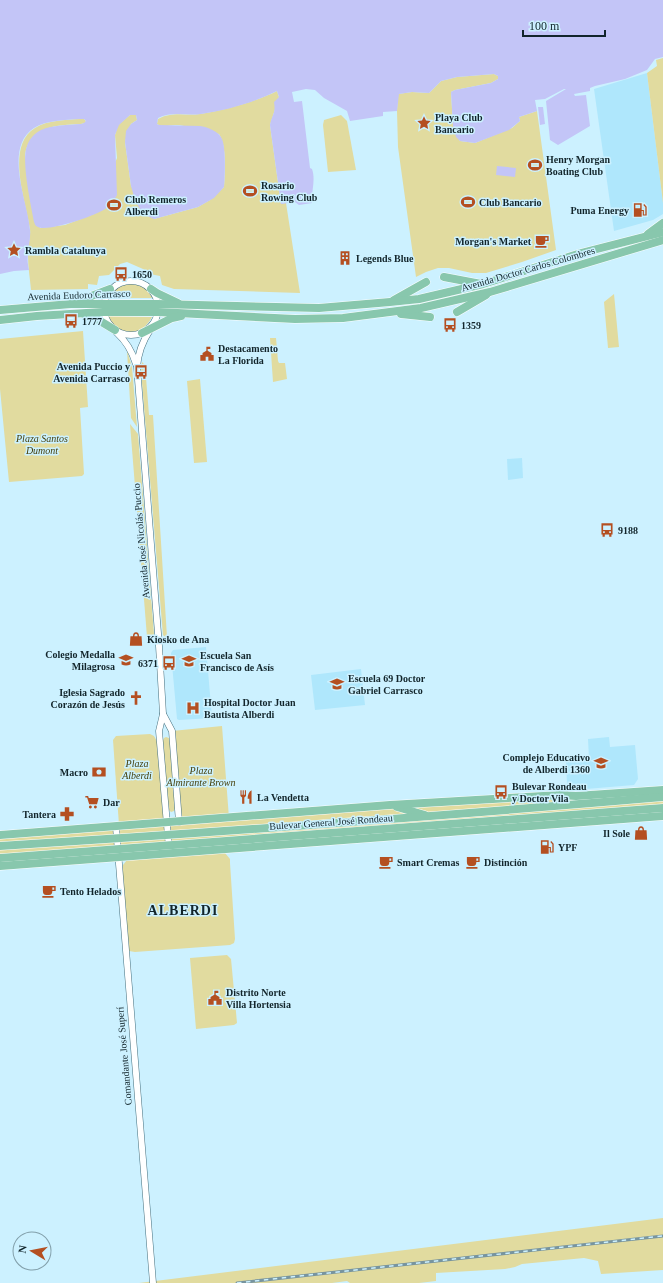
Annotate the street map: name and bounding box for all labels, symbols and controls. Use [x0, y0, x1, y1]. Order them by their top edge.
scale bar [523, 12, 605, 38]
text: 100 m [529, 19, 560, 33]
place label: Playa Club Bancario [435, 112, 483, 135]
place icon: Playa Club Bancario [416, 115, 432, 131]
place label: Henry Morgan Boating Club [546, 154, 611, 177]
sports icon: Henry Morgan Boating Club [527, 157, 543, 173]
place label: Rosario Rowing Club [261, 180, 318, 203]
sports icon: Rosario Rowing Club [242, 183, 258, 199]
place label: Club Remeros Alberdi [125, 194, 186, 217]
sports icon: Club Bancario [460, 194, 476, 210]
sports icon: Club Remeros Alberdi [106, 197, 122, 213]
place label: Club Bancario [479, 197, 542, 208]
fuel station icon: Puma Energy [632, 202, 648, 218]
place label: Puma Energy [570, 205, 629, 216]
cafe icon: Morgan's Market [534, 233, 550, 249]
place label: Morgan's Market [455, 236, 532, 247]
place icon: Rambla Catalunya [6, 242, 22, 258]
place label: Rambla Catalunya [25, 245, 106, 256]
street label: Avenida Doctor Carlos Colombres [460, 245, 596, 293]
building icon: Legends Blue [337, 250, 353, 266]
place label: Legends Blue [356, 253, 414, 264]
bus stop icon: 1650 [113, 266, 129, 282]
place label: 1650 [132, 269, 152, 280]
street label: Avenida Eudoro Carrasco [27, 288, 131, 302]
bus stop icon: 1777 [63, 313, 79, 329]
place label: 1777 [82, 316, 102, 327]
bus stop icon: 1359 [442, 317, 458, 333]
place label: 1359 [461, 320, 481, 331]
place label: Destacamento La Florida [218, 343, 278, 366]
public building icon: Destacamento La Florida [199, 346, 215, 362]
place label: Avenida Puccio y Avenida Carrasco [53, 361, 130, 384]
bus stop icon: Avenida Puccio y Avenida Carrasco [133, 364, 149, 380]
park label: Plaza Santos Dumont [15, 433, 68, 456]
street label: Avenida José Nicolás Puccio [130, 483, 152, 599]
bus stop icon: 9188 [599, 522, 615, 538]
place label: 9188 [618, 525, 638, 536]
shop icon: Kiosko de Ana [128, 631, 144, 647]
place label: Kiosko de Ana [147, 634, 209, 645]
place label: Colegio Medalla Milagrosa [45, 649, 115, 672]
place label: Escuela San Francisco de Asís [200, 650, 274, 673]
school or university icon: Colegio Medalla Milagrosa [118, 652, 134, 668]
school or university icon: Escuela San Francisco de Asís [181, 653, 197, 669]
bus stop icon: 6371 [161, 655, 177, 671]
place label: 6371 [138, 658, 158, 669]
place label: Escuela 69 Doctor Gabriel Carrasco [348, 673, 426, 696]
school or university icon: Escuela 69 Doctor Gabriel Carrasco [329, 676, 345, 692]
place label: Iglesia Sagrado Corazón de Jesús [51, 687, 125, 710]
church icon: Iglesia Sagrado Corazón de Jesús [128, 690, 144, 706]
place label: Hospital Doctor Juan Bautista Alberdi [204, 697, 296, 720]
hospital icon: Hospital Doctor Juan Bautista Alberdi [185, 700, 201, 716]
place label: Complejo Educativo de Alberdi 1360 [503, 752, 590, 775]
school or university icon: Complejo Educativo de Alberdi 1360 [593, 755, 609, 771]
park label: Plaza Alberdi [121, 758, 152, 781]
bank icon: Macro [91, 764, 107, 780]
park label: Plaza Almirante Brown [166, 765, 235, 788]
place label: Macro [60, 767, 88, 778]
place label: Bulevar Rondeau y Doctor Vila [512, 781, 587, 804]
bus stop icon: Bulevar Rondeau y Doctor Vila [493, 784, 509, 800]
restaurant icon: La Vendetta [238, 789, 254, 805]
place label: La Vendetta [257, 792, 309, 803]
supermarket icon: Dar [84, 794, 100, 810]
place label: Dar [103, 797, 120, 808]
pharmacy icon: Tantera [59, 806, 75, 822]
place label: Tantera [22, 809, 56, 820]
street label: Bulevar General José Rondeau [269, 812, 393, 832]
shop icon: Il Sole [633, 825, 649, 841]
place label: Il Sole [603, 828, 631, 839]
fuel station icon: YPF [539, 839, 555, 855]
place label: YPF [558, 842, 577, 853]
cafe icon: Smart Cremas [378, 854, 394, 870]
cafe icon: Distinción [465, 854, 481, 870]
place label: Smart Cremas [397, 857, 459, 868]
place label: Distinción [484, 857, 528, 868]
cafe icon: Tento Helados [41, 883, 57, 899]
place label: Tento Helados [60, 886, 121, 897]
district label: ALBERDI [148, 903, 218, 918]
place label: Distrito Norte Villa Hortensia [226, 987, 291, 1010]
public building icon: Distrito Norte Villa Hortensia [207, 990, 223, 1006]
street label: Comandante José Superí [114, 1006, 134, 1106]
north arrow [12, 1231, 52, 1271]
text: N [16, 1244, 29, 1254]

